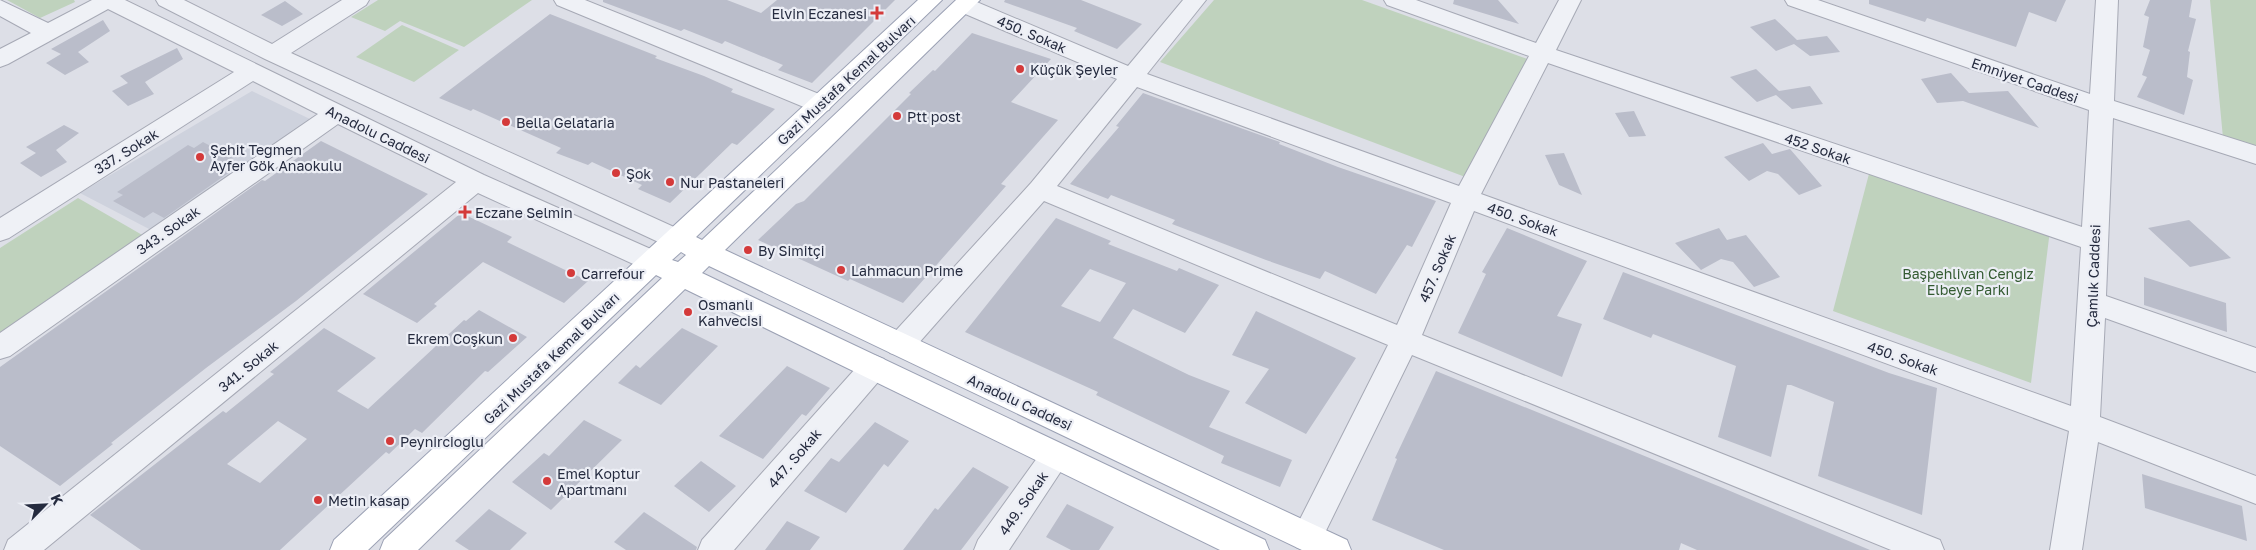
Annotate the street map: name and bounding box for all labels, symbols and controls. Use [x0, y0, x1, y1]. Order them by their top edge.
place label: Elvin Eczanesi [772, 5, 867, 22]
marker: Elvin Eczanesi [871, 7, 883, 19]
street label: Gazi Mustafa Kemal Bulvarı [774, 12, 918, 148]
street label: 450. Sokak [995, 12, 1069, 56]
street label: Emniyet Caddesi [1969, 54, 2081, 106]
place label: Küçük Şeyler [1030, 61, 1118, 78]
marker: Küçük Şeyler [1014, 63, 1026, 75]
street label: Anadolu Caddesi [323, 102, 433, 166]
place label: Ptt post [907, 108, 961, 125]
marker: Ptt post [891, 110, 903, 122]
place label: Bella Gelataria [516, 114, 615, 131]
marker: Bella Gelataria [500, 116, 512, 128]
street label: 337. Sokak [91, 125, 161, 177]
street label: 452 Sokak [1783, 129, 1854, 167]
place label: Şehit Teğmen Ayfer Gök Anaokulu [210, 141, 342, 174]
marker: Şehit Teğmen Ayfer Gök Anaokulu [194, 151, 206, 163]
place label: Şok [626, 165, 651, 182]
marker: Şok [610, 167, 622, 179]
place label: Nur Pastaneleri [680, 174, 784, 191]
marker: Nur Pastaneleri [664, 176, 676, 188]
street label: 450. Sokak [1485, 198, 1561, 240]
street label: 343. Sokak [133, 202, 203, 258]
place label: Eczane Selmin [475, 204, 573, 221]
marker: Eczane Selmin [459, 206, 471, 218]
street label: Çamlık Caddesi [2083, 224, 2103, 328]
street label: 457. Sokak [1415, 231, 1459, 305]
place label: By Simitçi [758, 242, 824, 259]
marker: By Simitçi [742, 244, 754, 256]
place label: Lahmacun Prime [851, 262, 963, 279]
marker: Lahmacun Prime [835, 264, 847, 276]
place label: Carrefour [581, 265, 645, 282]
park label: Başpehlivan Cengiz Elbeye Parkı [1902, 265, 2034, 298]
marker: Carrefour [565, 267, 577, 279]
street label: Gazi Mustafa Kemal Bulvarı [480, 289, 622, 427]
place label: Osmanlı Kahvecisi [698, 296, 762, 329]
marker: Osmanlı Kahvecisi [682, 306, 694, 318]
place label: Ekrem Coşkun [407, 330, 503, 347]
marker: Ekrem Coşkun [507, 332, 519, 344]
street label: 341. Sokak [215, 337, 281, 395]
street label: 450. Sokak [1865, 337, 1941, 379]
street label: Anadolu Caddesi [965, 370, 1075, 434]
street label: 447. Sokak [764, 425, 824, 491]
place label: Peynircioğlu [400, 433, 484, 450]
marker: Peynircioğlu [384, 435, 396, 447]
place label: Emel Koptur Apartmanı [557, 465, 640, 498]
street label: 449. Sokak [995, 468, 1051, 538]
marker: Emel Koptur Apartmanı [541, 475, 553, 487]
north arrow [20, 480, 70, 530]
text: K [48, 491, 67, 508]
place label: Metin kasap [328, 492, 409, 509]
marker: Metin kasap [312, 494, 324, 506]

